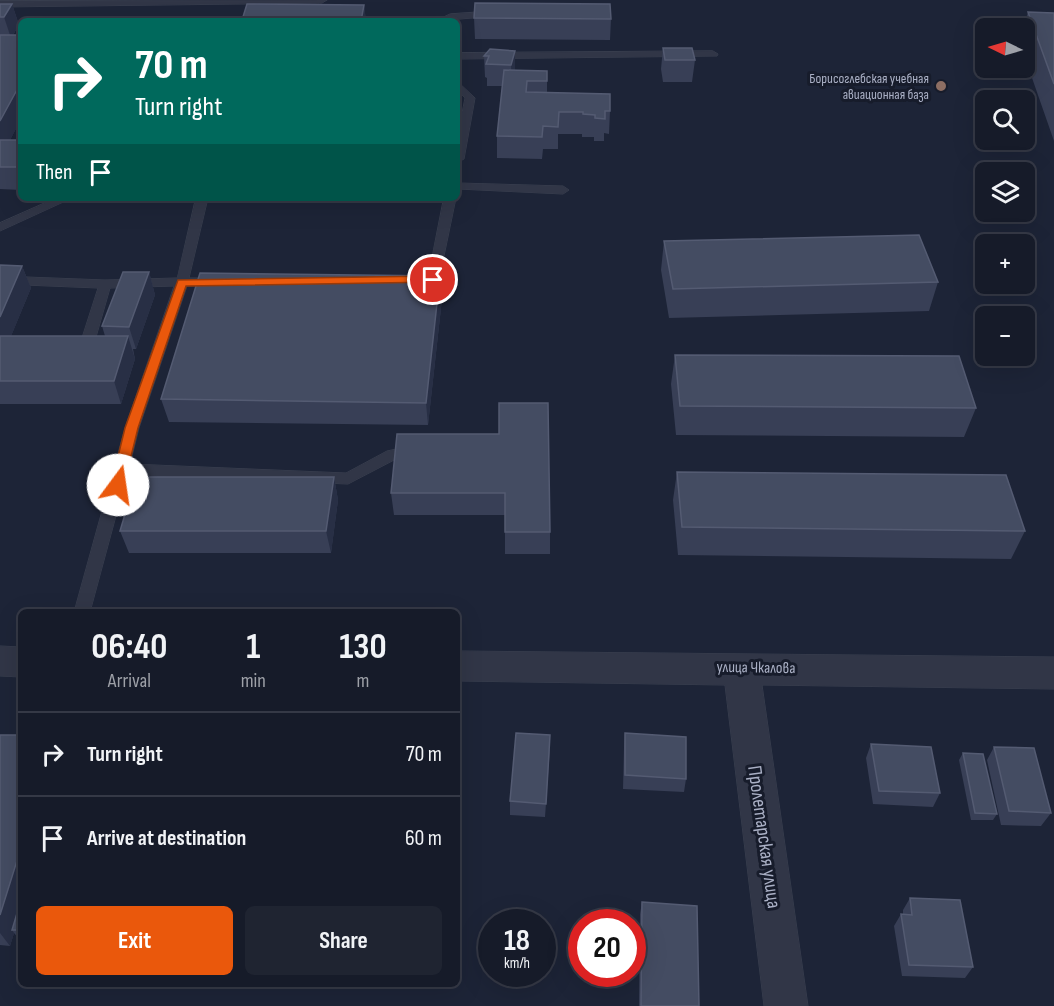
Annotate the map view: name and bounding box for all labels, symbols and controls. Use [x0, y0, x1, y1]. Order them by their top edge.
north arrow [975, 18, 1035, 78]
map controls [975, 18, 1035, 366]
text: 70 m [135, 40, 208, 91]
icon: right [36, 42, 114, 120]
place label: Борисоглебская учебная авиационная база [809, 70, 929, 103]
marker: Борисоглебская учебная авиационная база [934, 79, 948, 93]
button: search [975, 90, 1035, 150]
text: Turn right [135, 91, 222, 123]
icon: arrive [84, 156, 117, 189]
text: Then [36, 159, 72, 186]
button: layers [975, 162, 1035, 222]
button: + [975, 234, 1035, 294]
pin [407, 254, 458, 305]
icon: arrive [416, 263, 449, 296]
button: − [975, 306, 1035, 366]
position arrow [86, 453, 150, 517]
text: 06:40 [91, 626, 167, 669]
text: 1 [246, 626, 260, 669]
text: 130 [339, 626, 387, 669]
street label: улица Чкалова [716, 658, 796, 678]
text: Arrival [108, 669, 151, 693]
text: min [241, 669, 266, 693]
text: m [356, 669, 369, 693]
icon: right [36, 738, 69, 771]
text: Turn right [87, 741, 163, 768]
text: 70 m [406, 741, 442, 768]
street label: Пролетарская улица [742, 764, 786, 910]
icon: arrive [36, 822, 69, 855]
text: Arrive at destination [87, 825, 246, 852]
text: 60 m [405, 825, 442, 852]
button: Exit [36, 906, 233, 975]
button: Share [245, 906, 442, 975]
speed limit sign: 20 [568, 909, 646, 987]
text: 18 [504, 923, 530, 959]
text: km/h [504, 954, 530, 973]

